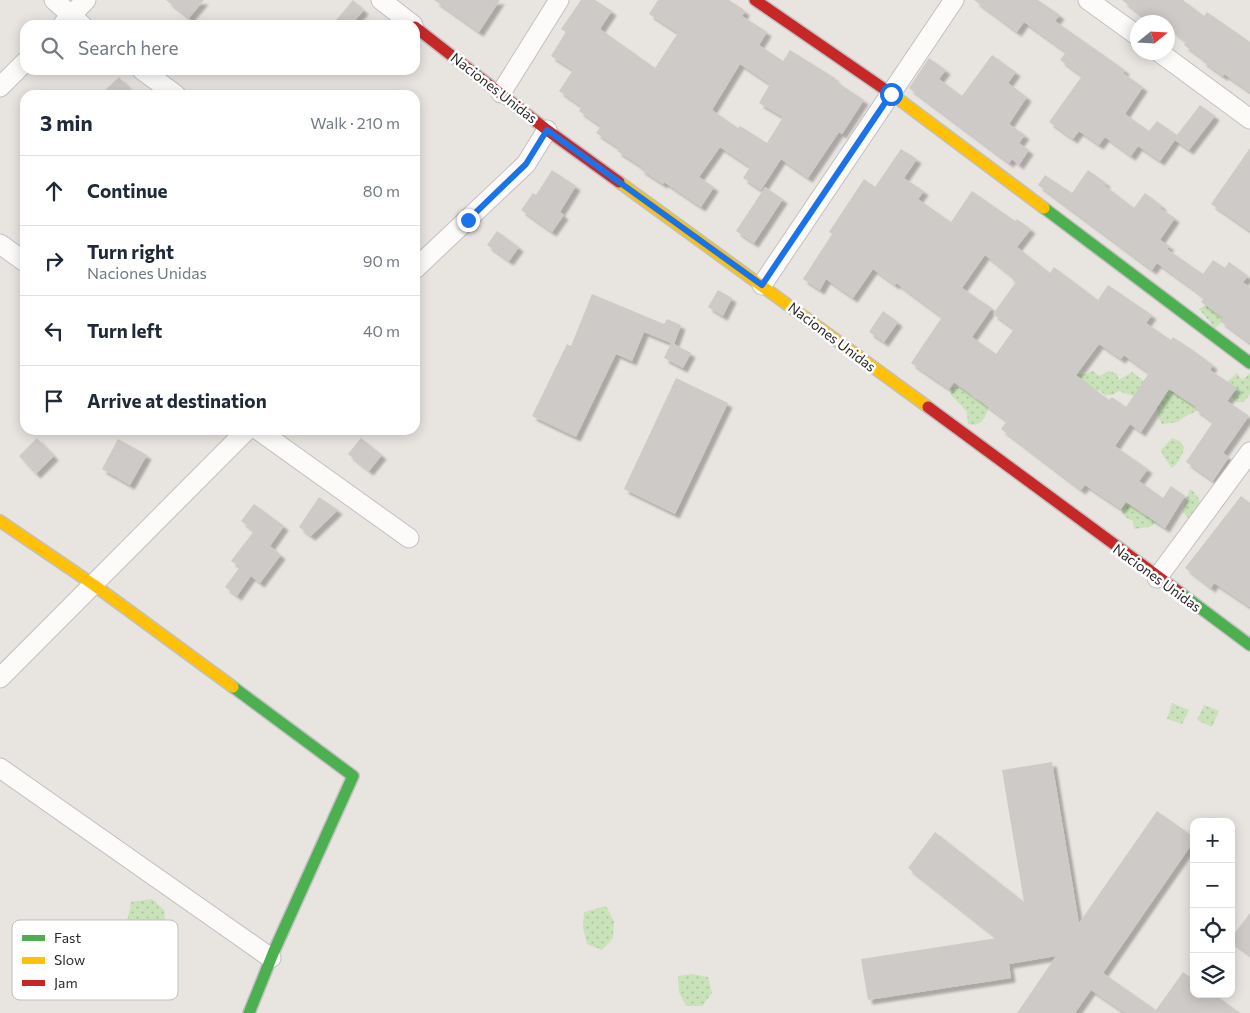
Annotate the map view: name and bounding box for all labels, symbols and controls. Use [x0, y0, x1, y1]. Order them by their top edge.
north arrow [1130, 15, 1175, 60]
search box [20, 20, 420, 75]
icon: search [38, 34, 66, 62]
text: Search here [78, 36, 178, 59]
street label: Naciones Unidas [448, 49, 541, 127]
route start [880, 83, 903, 106]
text: 3 min [40, 110, 93, 135]
text: Walk · 210 m [310, 113, 400, 132]
icon: ahead [40, 177, 68, 205]
text: Continue [87, 179, 167, 202]
text: 80 m [363, 181, 400, 200]
route end [457, 209, 480, 232]
text: Turn right [87, 240, 174, 263]
icon: right [40, 247, 68, 275]
text: 90 m [363, 251, 400, 270]
text: Naciones Unidas [87, 263, 207, 282]
street label: Naciones Unidas [785, 298, 879, 375]
icon: left [40, 317, 68, 345]
text: Turn left [87, 319, 162, 342]
text: 40 m [363, 321, 400, 340]
icon: arrive [40, 387, 68, 415]
text: Arrive at destination [87, 389, 267, 412]
street label: Naciones Unidas [1110, 540, 1205, 615]
map controls [1190, 818, 1235, 998]
button: + [1190, 818, 1235, 863]
button: − [1190, 863, 1235, 908]
button: locate [1190, 908, 1235, 953]
legend [12, 920, 178, 1000]
text: Fast [54, 929, 81, 946]
text: Slow [54, 951, 85, 968]
button: layers [1190, 953, 1235, 998]
text: Jam [54, 974, 78, 991]

